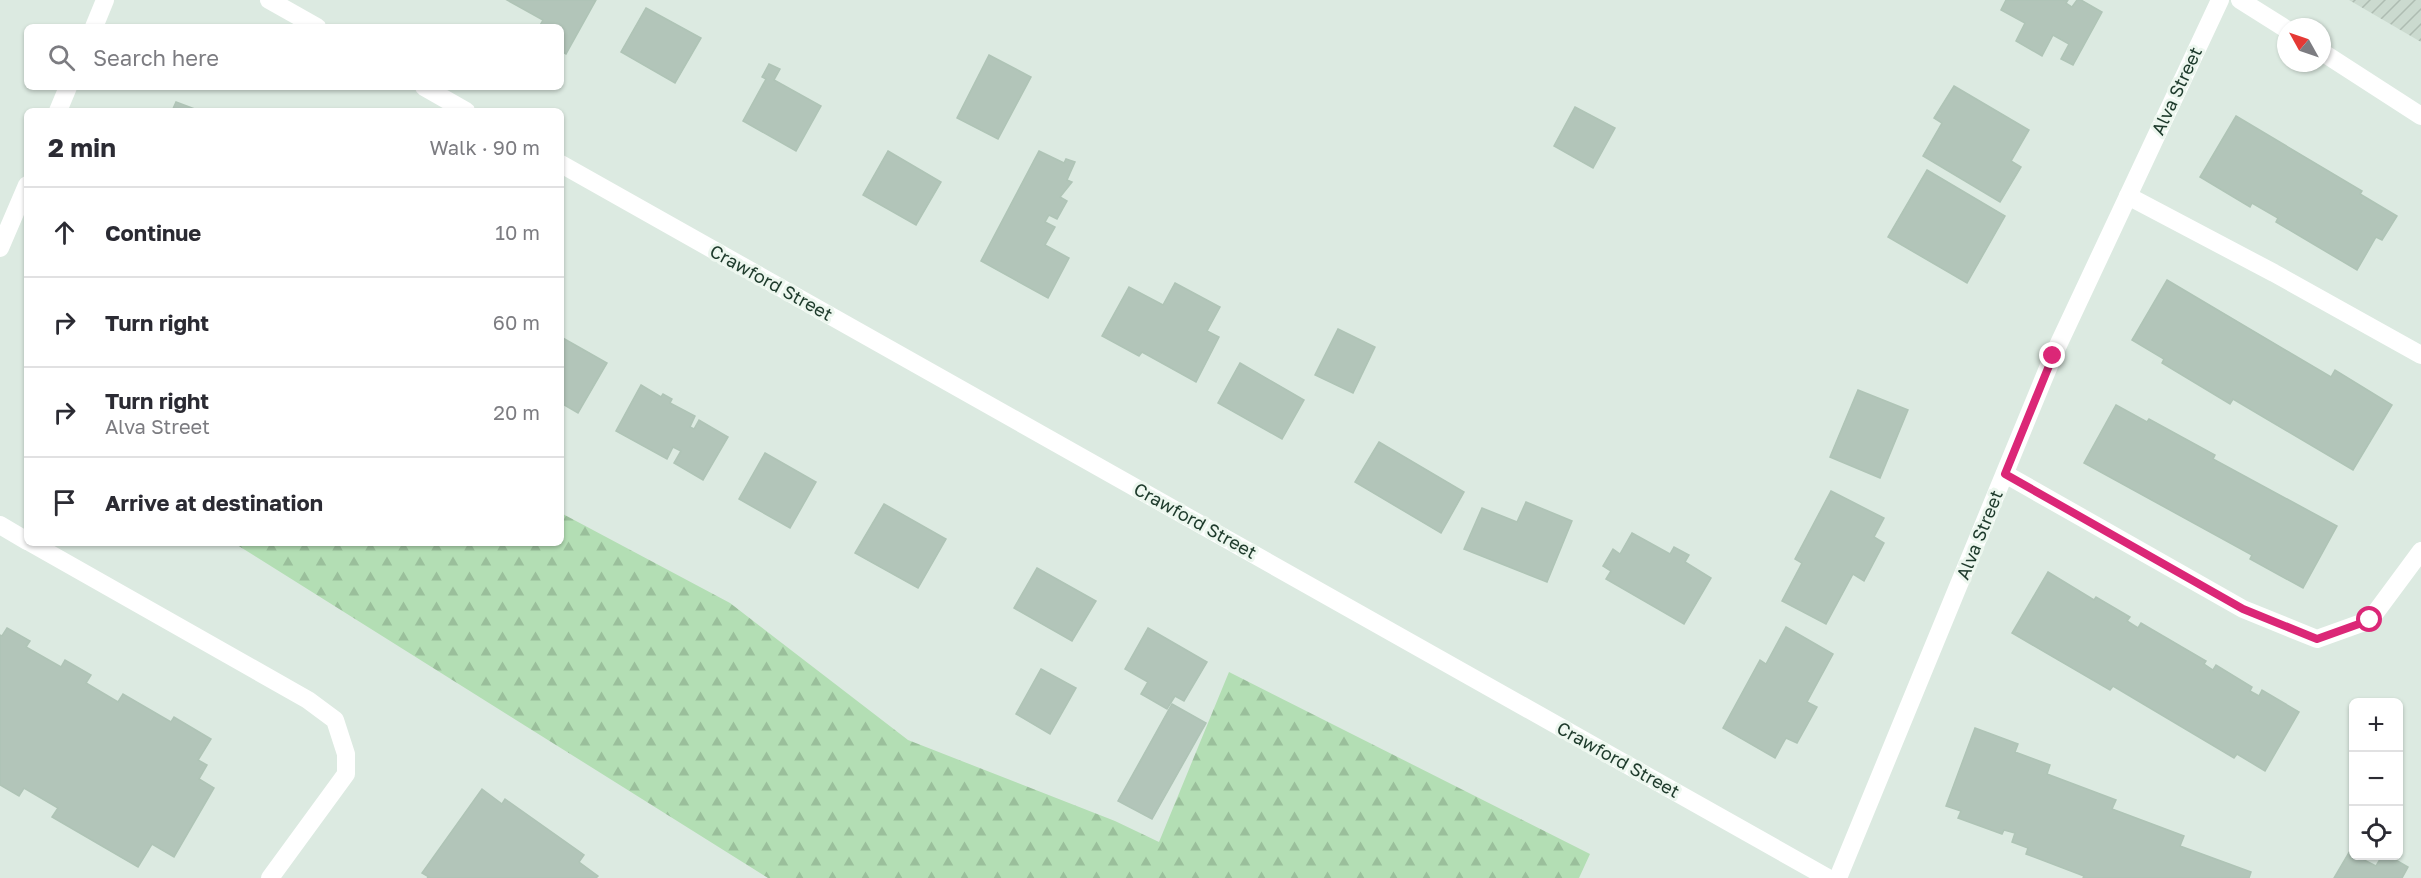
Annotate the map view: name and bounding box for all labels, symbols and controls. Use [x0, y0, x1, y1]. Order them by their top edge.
north arrow [2277, 18, 2331, 72]
search box [24, 24, 564, 90]
icon: search [45, 41, 78, 74]
street label: Alva Street [2146, 43, 2206, 138]
text: Search here [93, 44, 219, 71]
text: 2 min [48, 132, 116, 163]
text: Walk · 90 m [429, 135, 540, 159]
icon: ahead [48, 216, 81, 249]
text: Continue [105, 219, 201, 246]
text: 10 m [495, 220, 540, 244]
street label: Crawford Street [706, 239, 837, 325]
icon: right [48, 306, 81, 339]
text: Turn right [105, 309, 209, 336]
text: 60 m [493, 310, 540, 334]
route end [2039, 342, 2065, 368]
text: Turn right [105, 387, 209, 414]
icon: right [48, 396, 81, 429]
text: 20 m [493, 400, 540, 424]
text: Alva Street [105, 414, 210, 438]
street label: Crawford Street [1130, 477, 1261, 563]
icon: arrive [48, 486, 81, 519]
street label: Alva Street [1951, 487, 2007, 583]
text: Arrive at destination [105, 489, 323, 516]
route start [2356, 606, 2382, 632]
map controls [2349, 698, 2403, 860]
button: + [2349, 698, 2403, 752]
street label: Crawford Street [1553, 716, 1684, 802]
button: − [2349, 752, 2403, 806]
button: locate [2349, 806, 2403, 860]

